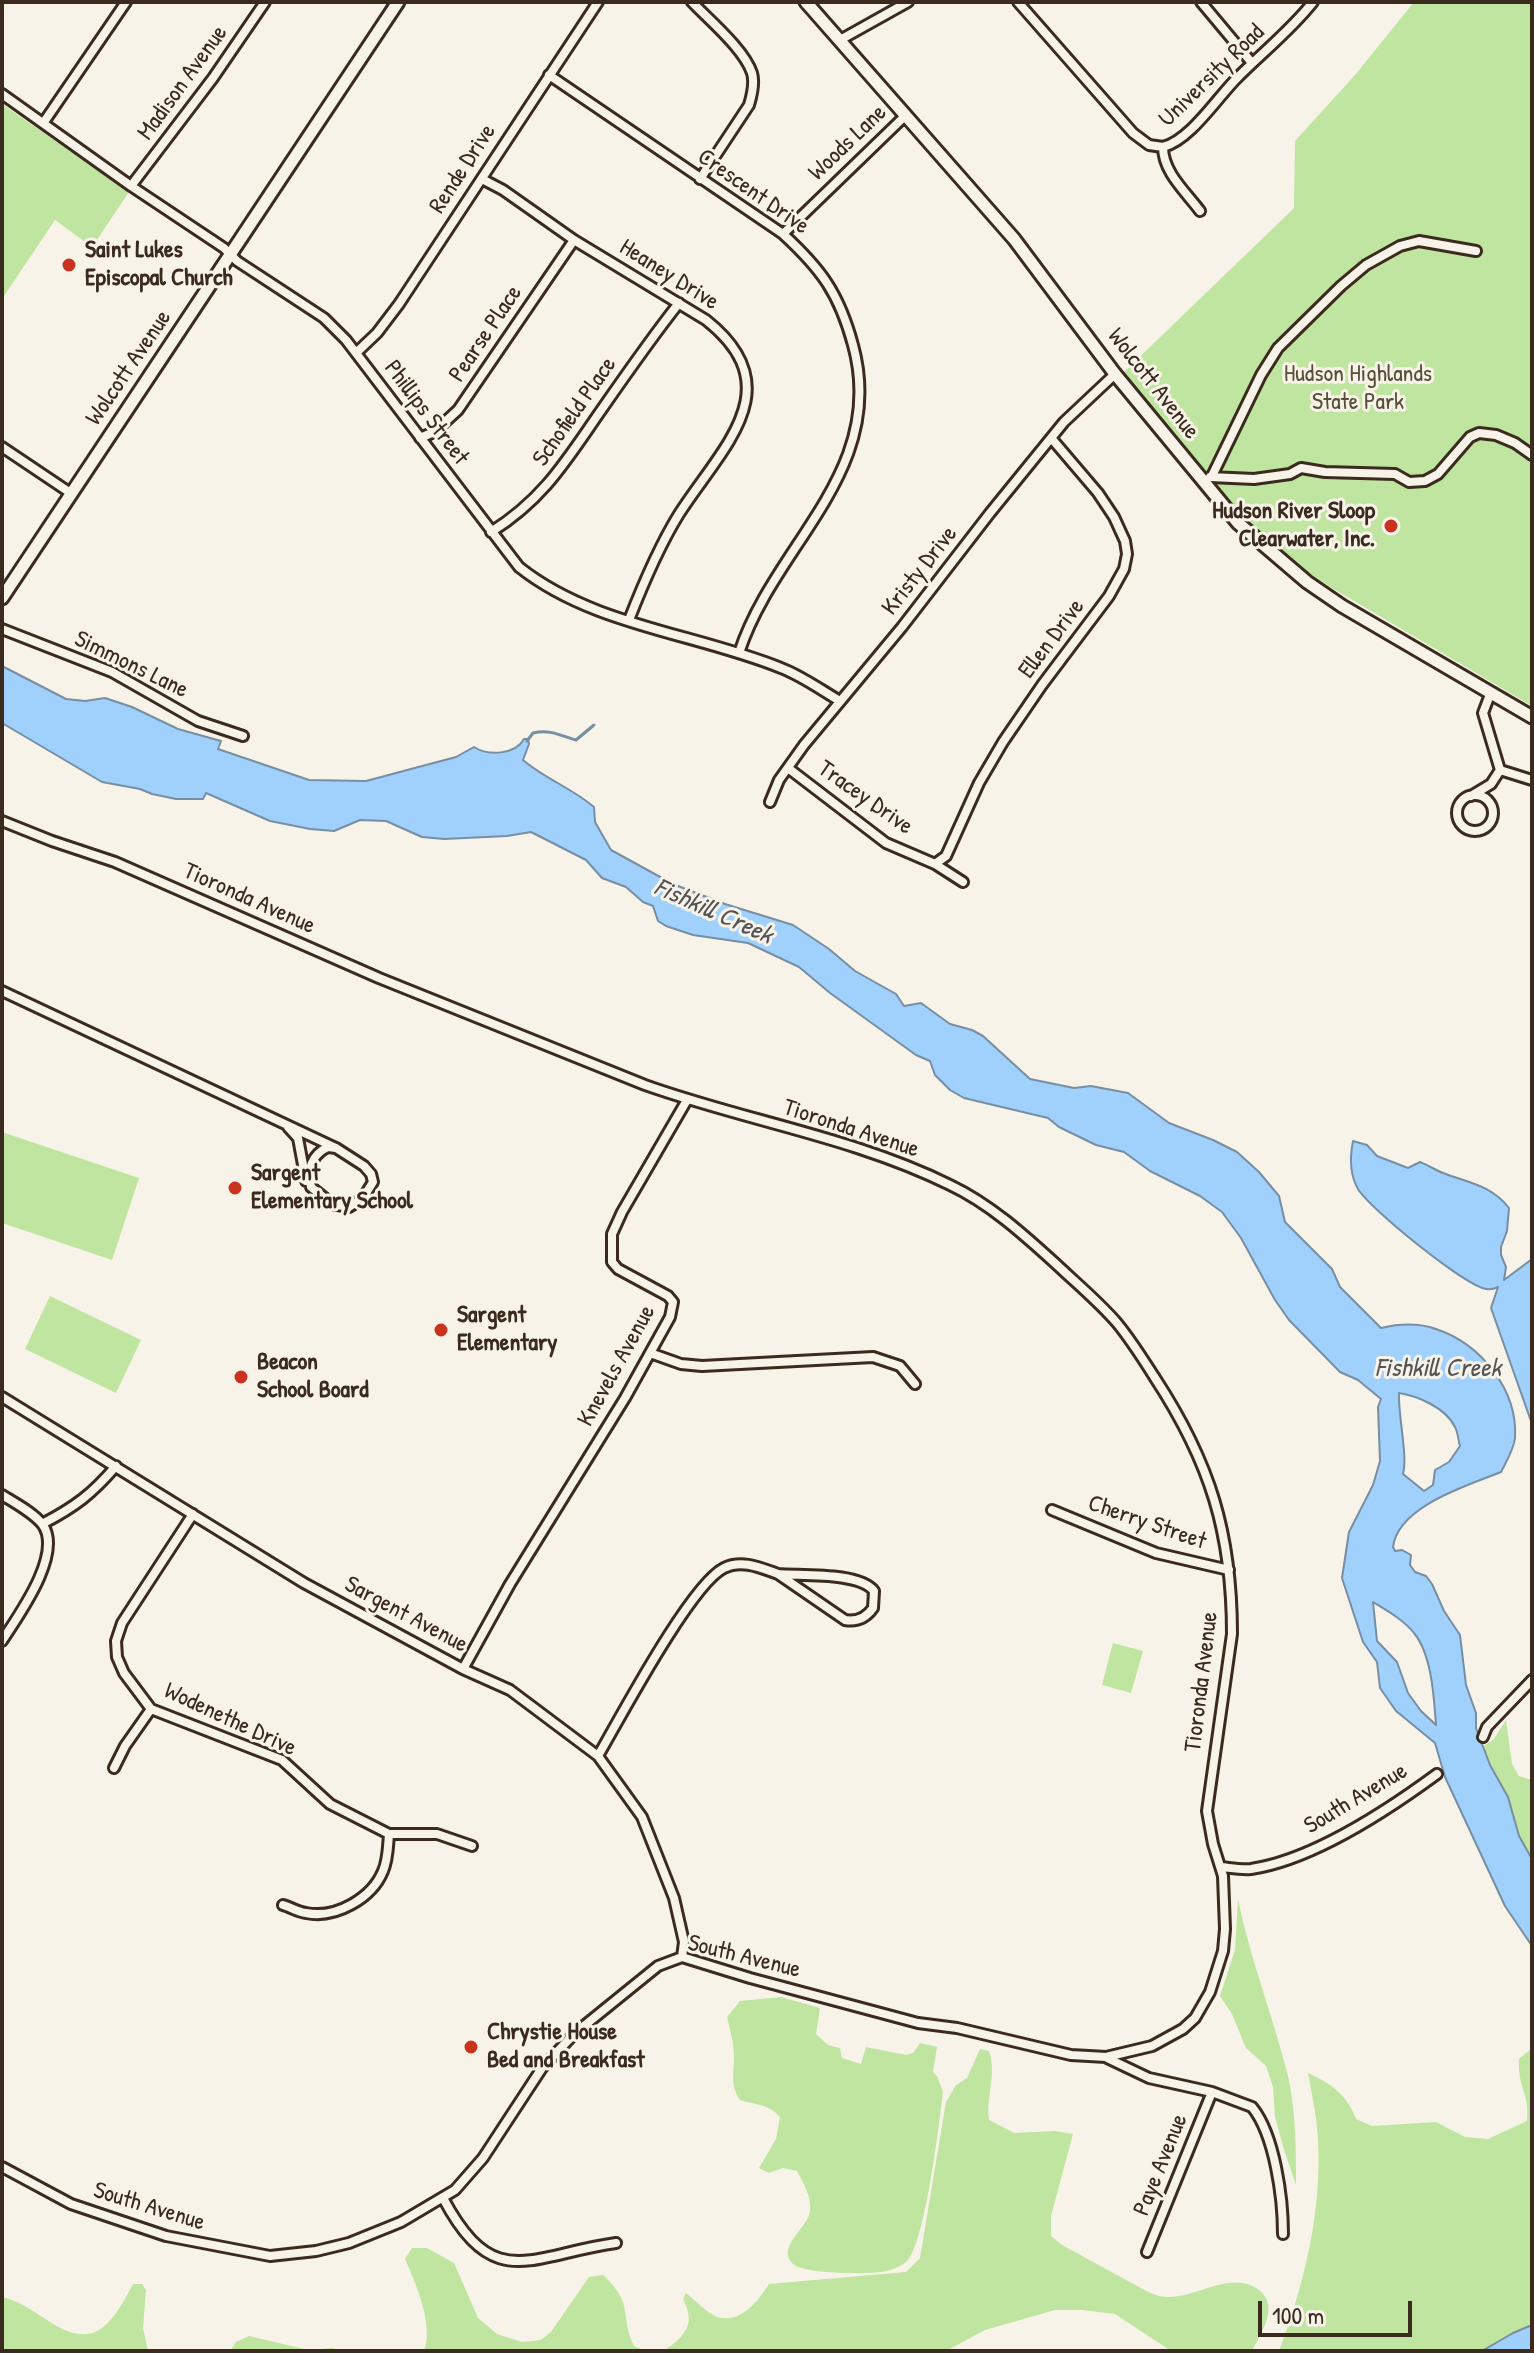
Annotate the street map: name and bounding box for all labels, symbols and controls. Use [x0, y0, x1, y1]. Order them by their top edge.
street label: University Road [1153, 19, 1271, 133]
street label: Madison Avenue [132, 20, 234, 146]
street label: Woods Lane [803, 99, 893, 187]
street label: Rende Drive [423, 119, 503, 219]
street label: Crescent Drive [692, 143, 814, 241]
street label: Heaney Drive [614, 233, 724, 317]
place label: Saint Lukes Episcopal Church [85, 237, 233, 293]
marker: Saint Lukes Episcopal Church [60, 256, 78, 274]
street label: Pearse Place [443, 280, 529, 388]
street label: Wolcott Avenue [80, 305, 178, 431]
street label: Wolcott Avenue [1101, 323, 1205, 445]
street label: Schofield Place [527, 352, 623, 472]
street label: Phillips Street [377, 355, 475, 471]
park label: Hudson Highlands State Park [1284, 361, 1432, 417]
place label: Hudson River Sloop Clearwater, Inc. [1212, 498, 1375, 554]
marker: Hudson River Sloop Clearwater, Inc. [1382, 517, 1400, 535]
street label: Kristy Drive [876, 521, 964, 621]
street label: Ellen Drive [1013, 594, 1091, 684]
street label: Simmons Lane [69, 625, 193, 705]
street label: Tracey Drive [812, 755, 918, 841]
street label: Tioronda Avenue [179, 857, 319, 941]
water label: Fishkill Creek [649, 872, 777, 952]
street label: Tioronda Avenue [779, 1093, 923, 1165]
place label: Sargent Elementary School [251, 1160, 413, 1216]
marker: Sargent Elementary School [226, 1179, 244, 1197]
street label: Knevels Avenue [572, 1300, 662, 1432]
place label: Sargent Elementary [457, 1302, 557, 1358]
marker: Sargent Elementary [432, 1321, 450, 1339]
place label: Beacon School Board [257, 1349, 369, 1405]
water label: Fishkill Creek [1375, 1353, 1501, 1385]
marker: Beacon School Board [232, 1368, 250, 1386]
street label: Cherry Street [1084, 1489, 1210, 1557]
street label: Sargent Avenue [339, 1571, 473, 1659]
street label: Tioronda Avenue [1179, 1610, 1225, 1754]
street label: Wodenethe Drive [159, 1677, 301, 1763]
street label: South Avenue [1299, 1757, 1413, 1841]
street label: South Avenue [685, 1929, 803, 1985]
place label: Chrystie House Bed and Breakfast [487, 2019, 645, 2075]
marker: Chrystie House Bed and Breakfast [462, 2038, 480, 2056]
street label: Paye Avenue [1128, 2110, 1194, 2220]
street label: South Avenue [90, 2176, 208, 2238]
scale bar [1262, 2285, 1416, 2335]
text: 100 m [1272, 2299, 1324, 2331]

